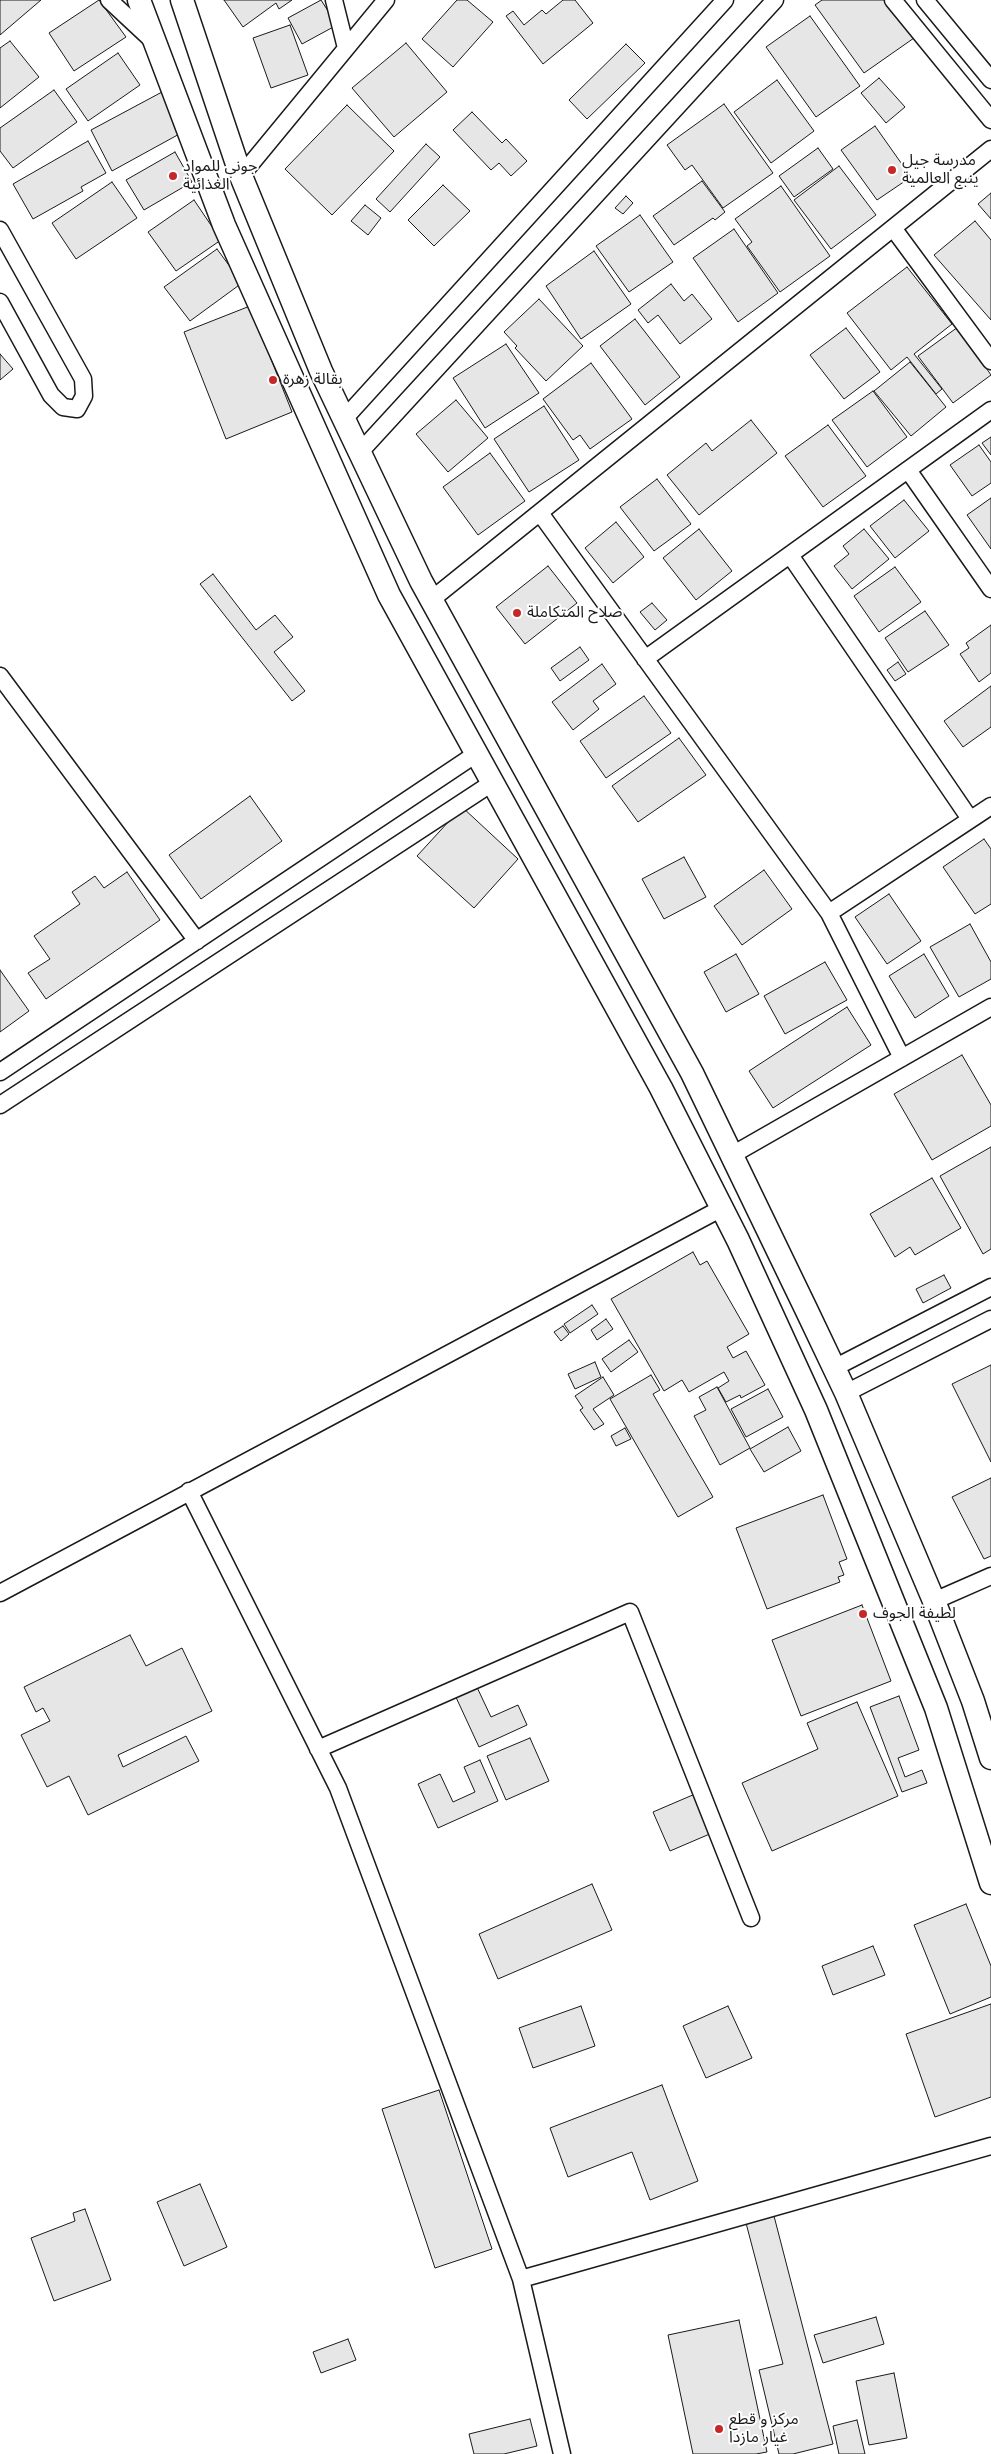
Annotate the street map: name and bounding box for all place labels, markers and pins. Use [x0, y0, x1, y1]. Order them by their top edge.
place label: مدرسة جيل ينبع العالمية [902, 151, 979, 189]
place label: جوني للمواد الغذائية [183, 157, 257, 195]
marker: مدرسة جيل ينبع العالمية [886, 164, 898, 176]
marker: جوني للمواد الغذائية [167, 170, 179, 182]
place label: بقالة زهرة [283, 370, 343, 390]
marker: بقالة زهرة [267, 374, 279, 386]
place label: صلاح المتكاملة [527, 603, 622, 623]
marker: صلاح المتكاملة [511, 607, 523, 619]
place label: لطيفة الجوف [873, 1604, 956, 1624]
marker: لطيفة الجوف [857, 1608, 869, 1620]
place label: مركز و قطع غيار مازدا [729, 2410, 799, 2448]
marker: مركز و قطع غيار مازدا [713, 2423, 725, 2435]

